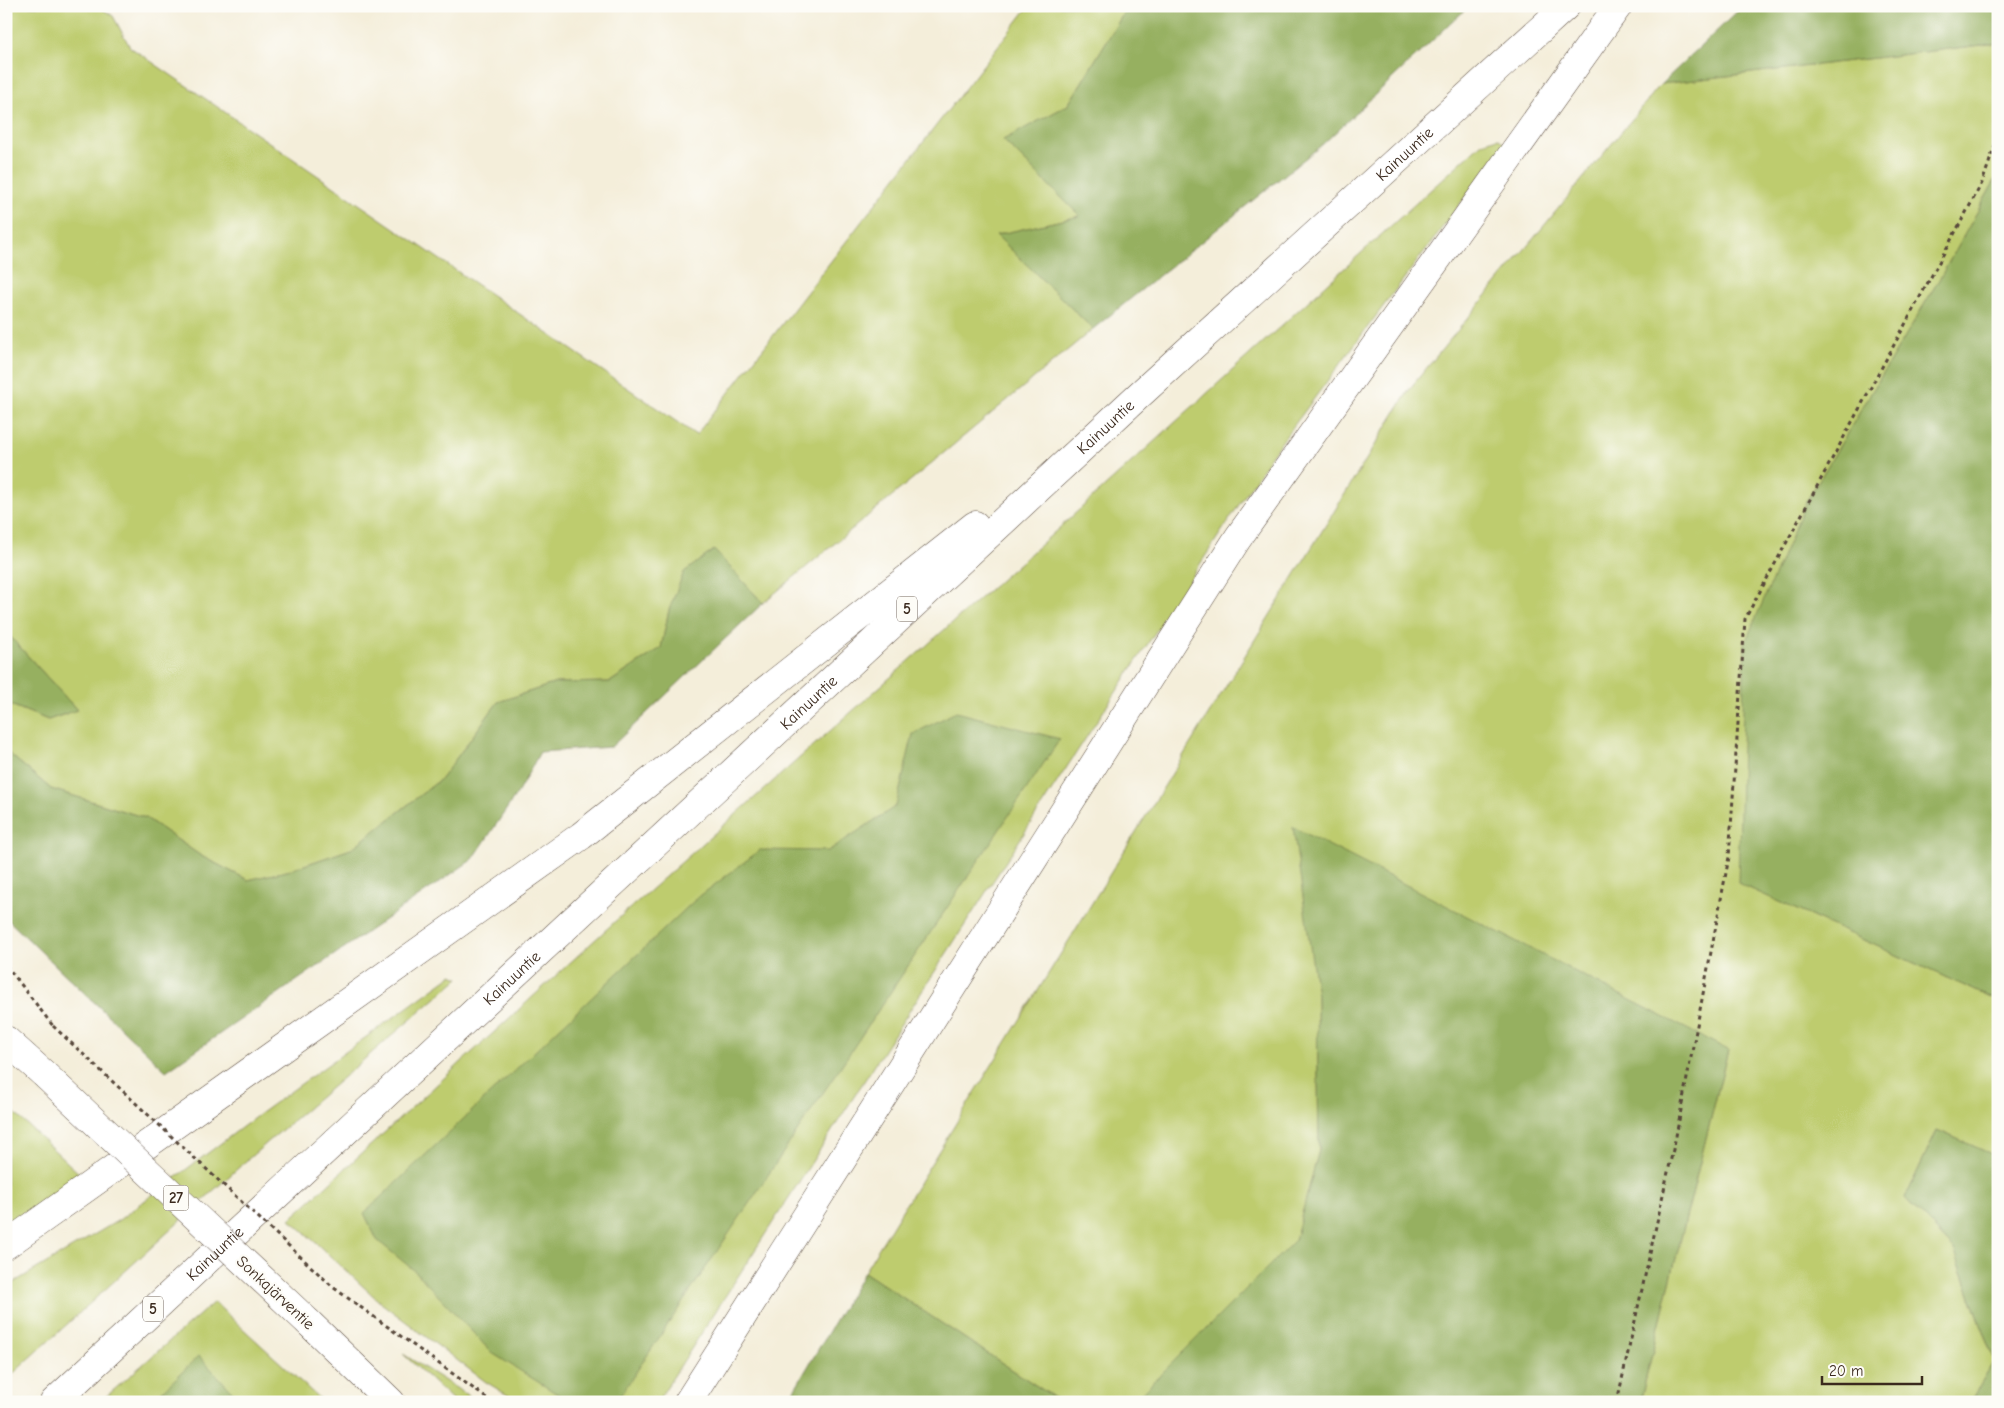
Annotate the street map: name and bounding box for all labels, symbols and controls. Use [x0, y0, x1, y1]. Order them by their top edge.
street label: Kainuuntie [1372, 124, 1437, 185]
street label: Kainuuntie [1074, 396, 1138, 458]
road number: 5 [897, 596, 917, 622]
street label: Kainuuntie [777, 672, 841, 734]
street label: Kainuuntie [480, 947, 544, 1009]
road number: 27 [164, 1186, 188, 1210]
street label: Kainuuntie [183, 1223, 247, 1285]
street label: Sonkajärventie [233, 1252, 318, 1333]
road number: 5 [143, 1296, 163, 1322]
scale bar [1822, 1353, 1922, 1385]
text: 20 m [1829, 1362, 1863, 1380]

